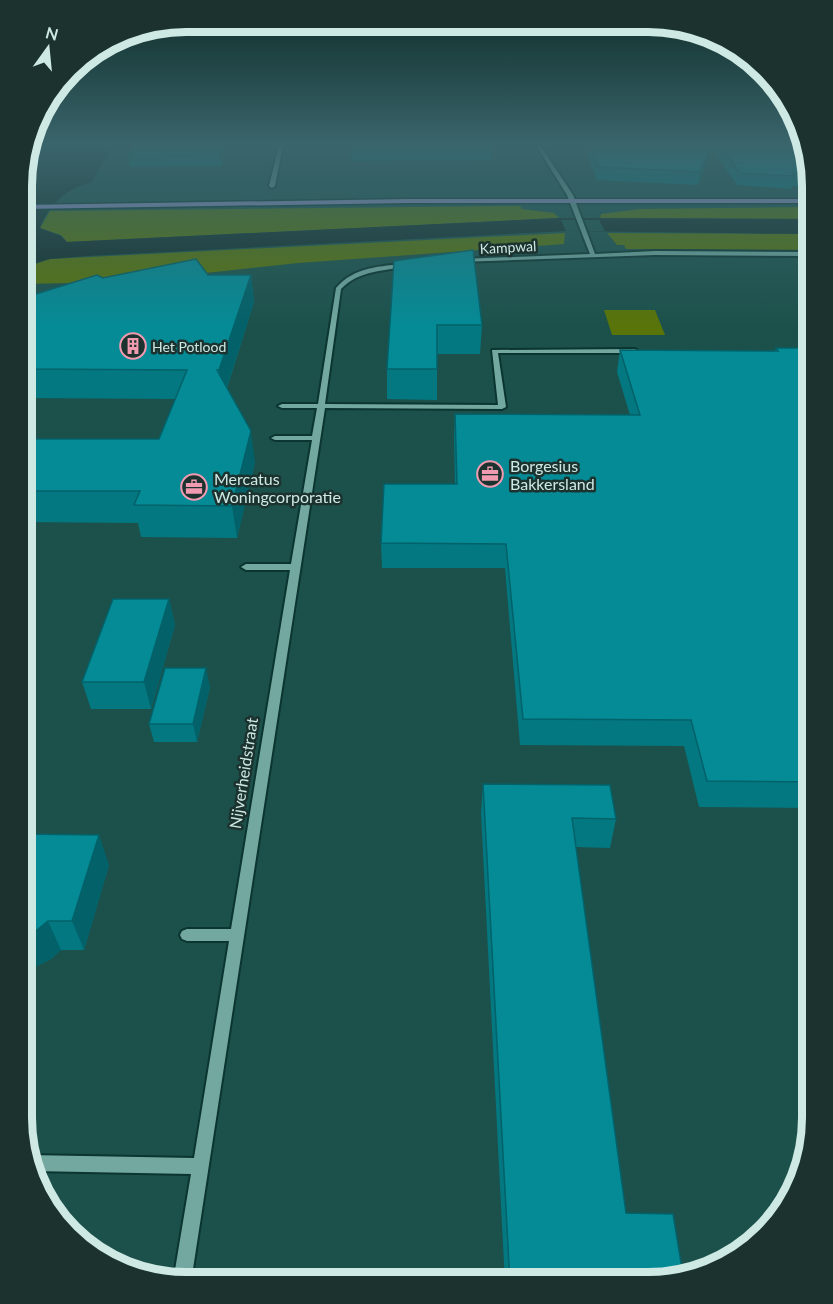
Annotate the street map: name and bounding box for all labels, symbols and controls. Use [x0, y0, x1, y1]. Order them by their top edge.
north arrow [18, 18, 78, 78]
text: N [44, 22, 60, 44]
street label: Kampwal [479, 237, 537, 257]
building icon: Het Potlood [118, 331, 148, 361]
place label: Het Potlood [152, 338, 226, 355]
place label: Borgesius Bakkersland [510, 456, 595, 493]
office icon: Borgesius Bakkersland [475, 459, 505, 489]
place label: Mercatus Woningcorporatie [214, 469, 341, 506]
office icon: Mercatus Woningcorporatie [179, 472, 209, 502]
street label: Nijverheidstraat [225, 716, 261, 830]

